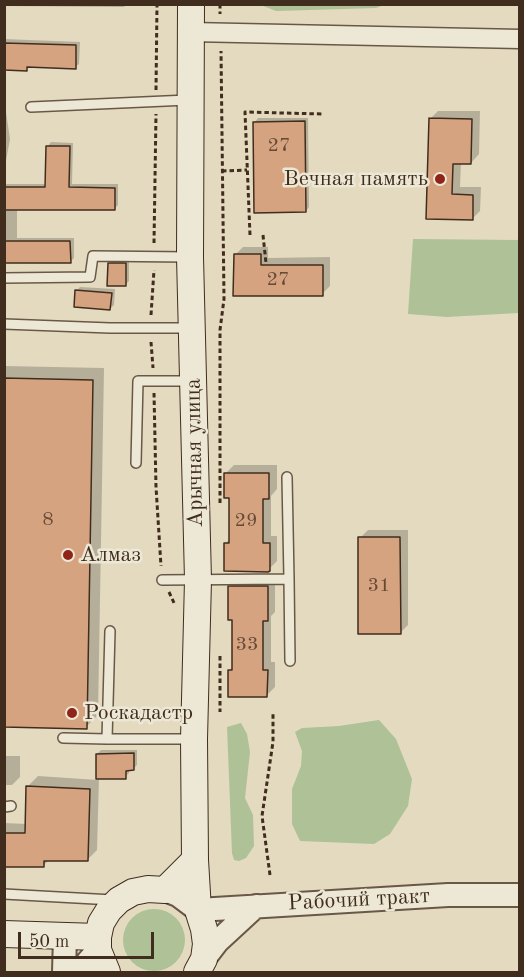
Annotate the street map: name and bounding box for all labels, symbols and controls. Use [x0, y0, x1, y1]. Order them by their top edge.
house number: 27 [267, 134, 291, 158]
place label: Вечная память [284, 166, 428, 192]
marker: Вечная память [433, 172, 447, 186]
house number: 27 [266, 268, 290, 292]
street label: Арычная улица [180, 378, 210, 528]
house number: 8 [42, 508, 54, 532]
house number: 29 [234, 509, 258, 533]
place label: Алмаз [80, 542, 141, 568]
marker: Алмаз [61, 548, 75, 562]
house number: 31 [367, 574, 391, 598]
house number: 33 [235, 633, 259, 657]
place label: Роскадастр [84, 700, 193, 726]
marker: Роскадастр [65, 706, 79, 720]
street label: Рабочий тракт [287, 883, 431, 917]
scale bar [21, 920, 158, 958]
text: 50 m [29, 933, 69, 951]

